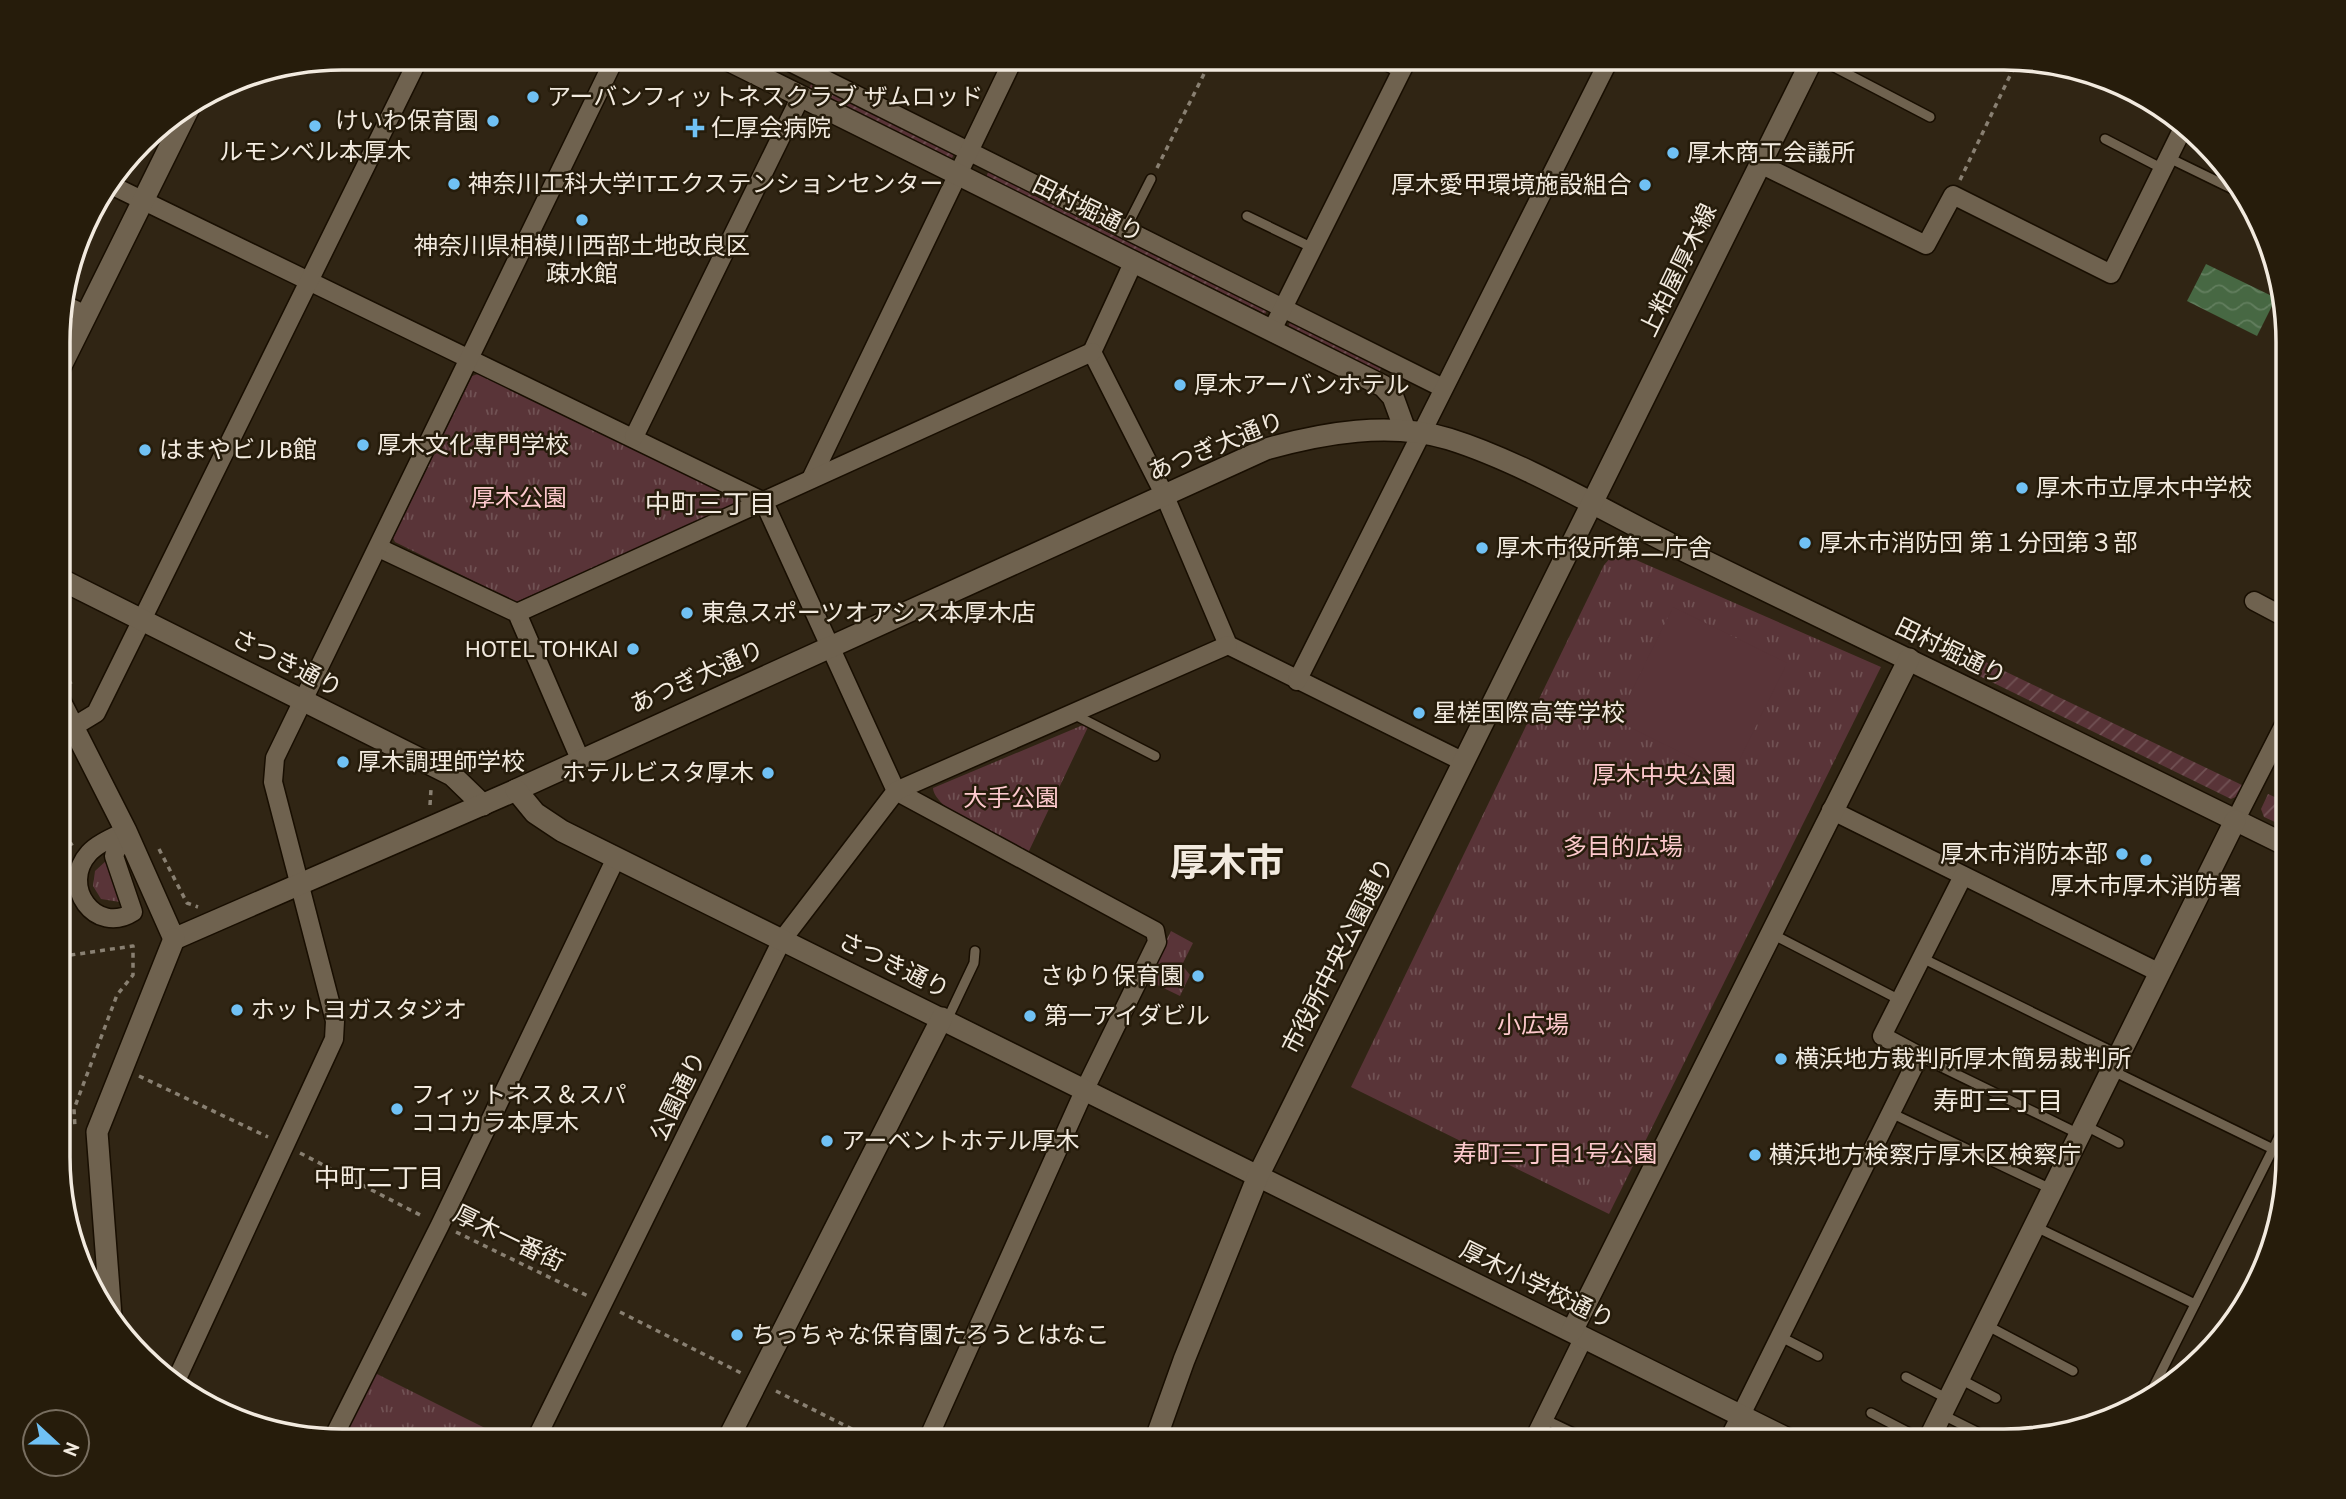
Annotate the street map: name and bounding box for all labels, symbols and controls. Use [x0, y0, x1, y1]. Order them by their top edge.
place label: アーバンフィットネスクラブ ザムロッド [547, 81, 983, 112]
marker: アーバンフィットネスクラブ ザムロッド [525, 89, 541, 105]
place label: けいわ保育園 [335, 105, 479, 136]
place label: 仁厚会病院 [711, 112, 831, 143]
marker: けいわ保育園 [485, 113, 501, 129]
marker: ルモンベル本厚木 [307, 118, 323, 134]
marker: 仁厚会病院 [685, 118, 705, 138]
place label: ルモンベル本厚木 [219, 136, 411, 167]
place label: 厚木商工会議所 [1687, 137, 1855, 168]
marker: 厚木商工会議所 [1665, 145, 1681, 161]
place label: 神奈川工科大学ITエクステンションセンター [468, 168, 944, 199]
street label: 田村堀通り [1027, 168, 1149, 249]
place label: 厚木愛甲環境施設組合 [1391, 169, 1631, 200]
marker: 神奈川工科大学ITエクステンションセンター [446, 176, 462, 192]
marker: 厚木愛甲環境施設組合 [1637, 177, 1653, 193]
street label: 上粕屋厚木線 [1632, 198, 1723, 341]
marker: 神奈川県相模川西部土地改良区 疎水館 [574, 212, 590, 228]
place label: 神奈川県相模川西部土地改良区 疎水館 [414, 230, 750, 289]
place label: 厚木アーバンホテル [1194, 369, 1410, 400]
marker: 厚木アーバンホテル [1172, 377, 1188, 393]
street label: あつぎ大通り [1143, 404, 1288, 487]
place label: 厚木文化専門学校 [377, 429, 569, 460]
place label: はまやビルB館 [159, 434, 317, 465]
marker: 厚木文化専門学校 [355, 437, 371, 453]
marker: はまやビルB館 [137, 442, 153, 458]
place label: 厚木市立厚木中学校 [2036, 472, 2252, 503]
marker: 厚木市立厚木中学校 [2014, 480, 2030, 496]
park label: 厚木公園 [471, 482, 567, 513]
district label: 中町三丁目 [645, 487, 775, 520]
place label: 厚木市消防団 第１分団第３部 [1819, 527, 2137, 558]
place label: 厚木市役所第二庁舎 [1496, 532, 1712, 563]
marker: 厚木市消防団 第１分団第３部 [1797, 535, 1813, 551]
marker: 厚木市役所第二庁舎 [1474, 540, 1490, 556]
place label: 東急スポーツオアシス本厚木店 [701, 597, 1036, 628]
marker: 東急スポーツオアシス本厚木店 [679, 605, 695, 621]
street label: 田村堀通り [1890, 610, 2012, 691]
street label: さつき通り [227, 622, 348, 704]
place label: HOTEL TOHKAI [465, 633, 619, 664]
street label: あつぎ大通り [625, 633, 769, 720]
marker: HOTEL TOHKAI [625, 641, 641, 657]
place label: 星槎国際高等学校 [1433, 697, 1625, 728]
marker: 星槎国際高等学校 [1411, 705, 1427, 721]
place label: 厚木調理師学校 [357, 746, 525, 777]
marker: 厚木調理師学校 [335, 754, 351, 770]
place label: ホテルビスタ厚木 [562, 757, 754, 788]
park label: 厚木中央公園 [1592, 759, 1736, 790]
marker: ホテルビスタ厚木 [760, 765, 776, 781]
park label: 大手公園 [963, 782, 1059, 813]
park label: 多目的広場 [1563, 831, 1683, 862]
district label: 厚木市 [1170, 837, 1284, 886]
place label: 厚木市消防本部 [1940, 838, 2108, 869]
marker: 厚木市消防本部 [2114, 846, 2130, 862]
marker: 厚木市厚木消防署 [2138, 852, 2154, 868]
street label: 市役所中央公園通り [1275, 853, 1400, 1059]
place label: 厚木市厚木消防署 [2050, 870, 2242, 901]
street label: さつき通り [833, 924, 955, 1005]
place label: さゆり保育園 [1040, 960, 1184, 991]
marker: さゆり保育園 [1190, 968, 1206, 984]
place label: ホットヨガスタジオ [251, 994, 467, 1025]
place label: 第一アイダビル [1044, 1000, 1210, 1031]
marker: ホットヨガスタジオ [229, 1002, 245, 1018]
marker: 第一アイダビル [1022, 1008, 1038, 1024]
park label: 小広場 [1497, 1009, 1569, 1040]
place label: 横浜地方裁判所厚木簡易裁判所 [1795, 1043, 2131, 1074]
street label: 公園通り [643, 1046, 713, 1146]
marker: 横浜地方裁判所厚木簡易裁判所 [1773, 1051, 1789, 1067]
place label: フィットネス＆スパ ココカラ本厚木 [411, 1079, 627, 1138]
district label: 寿町三丁目 [1933, 1084, 2063, 1117]
marker: フィットネス＆スパ ココカラ本厚木 [389, 1101, 405, 1117]
place label: アーベントホテル厚木 [841, 1125, 1080, 1156]
marker: アーベントホテル厚木 [819, 1133, 835, 1149]
park label: 寿町三丁目1号公園 [1452, 1138, 1658, 1169]
place label: 横浜地方検察庁厚木区検察庁 [1769, 1139, 2081, 1170]
marker: 横浜地方検察庁厚木区検察庁 [1747, 1147, 1763, 1163]
district label: 中町二丁目 [314, 1161, 444, 1194]
street label: 厚木一番街 [448, 1197, 570, 1278]
street label: 厚木小学校通り [1455, 1234, 1620, 1335]
place label: ちっちゃな保育園たろうとはなこ [751, 1319, 1110, 1350]
marker: ちっちゃな保育園たろうとはなこ [729, 1327, 745, 1343]
north arrow [21, 1408, 91, 1478]
text: N [58, 1439, 85, 1460]

